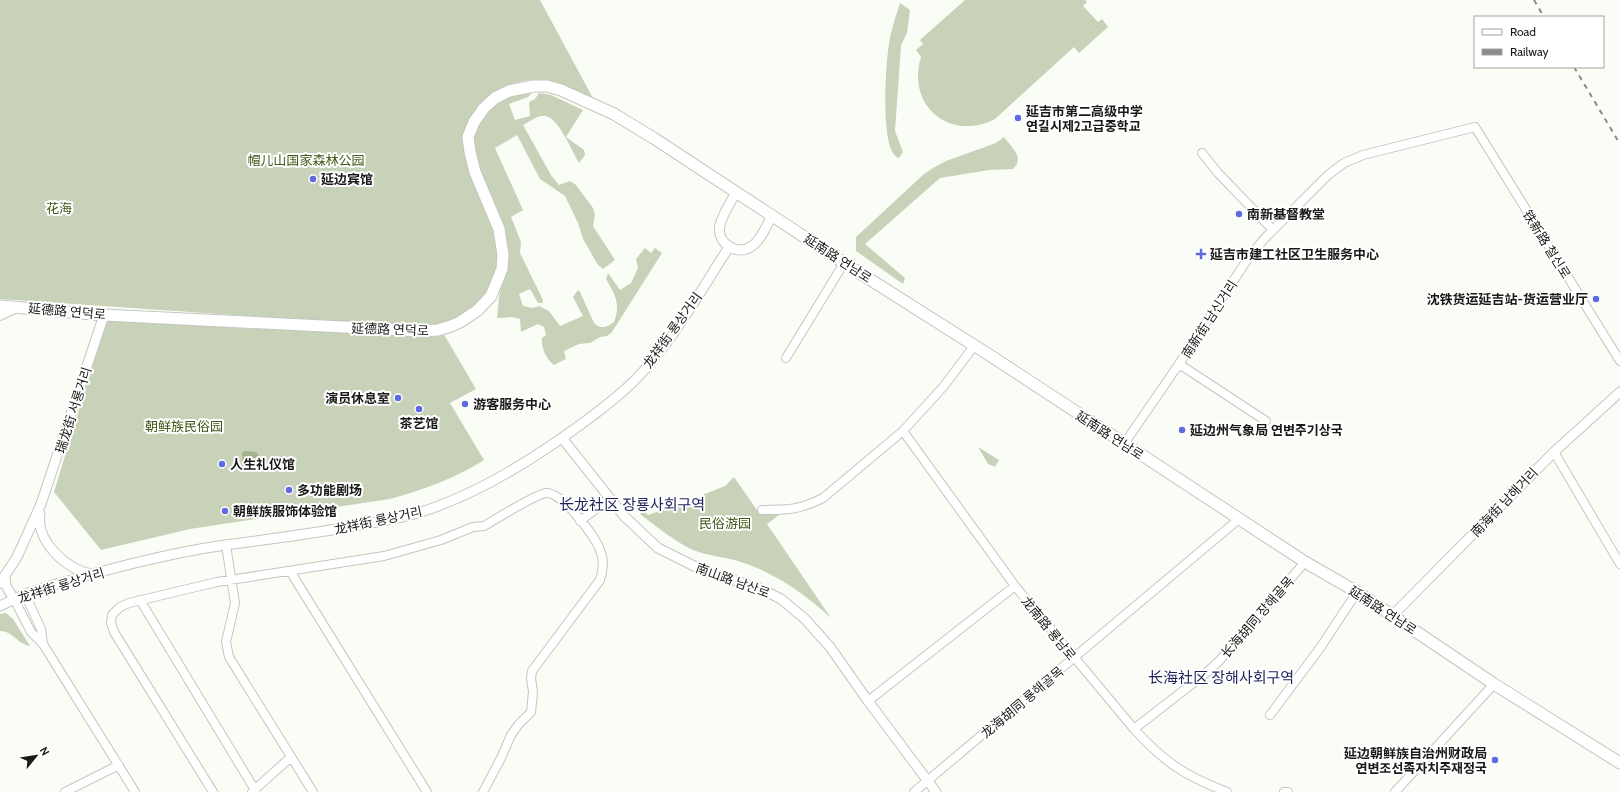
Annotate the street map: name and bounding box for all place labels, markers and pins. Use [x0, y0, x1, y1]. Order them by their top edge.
place label: 延吉市第二高级中学 연길시제2고급중학교 [1026, 103, 1143, 134]
marker: 延吉市第二高级中学 연길시제2고급중학교 [1013, 113, 1023, 123]
place label: 延边宾馆 [321, 171, 373, 187]
marker: 延边宾馆 [308, 174, 318, 184]
place label: 南新基督教堂 [1247, 206, 1325, 222]
marker: 南新基督教堂 [1234, 209, 1244, 219]
place label: 延吉市建工社区卫生服务中心 [1210, 246, 1379, 262]
marker: 延吉市建工社区卫生服务中心 [1195, 248, 1207, 260]
place label: 沈铁货运延吉站-货运营业厅 [1427, 291, 1588, 307]
marker: 沈铁货运延吉站-货运营业厅 [1591, 294, 1601, 304]
place label: 演员休息室 [325, 390, 390, 406]
marker: 演员休息室 [393, 393, 403, 403]
place label: 游客服务中心 [473, 396, 551, 412]
marker: 游客服务中心 [460, 399, 470, 409]
marker: 茶艺馆 [414, 404, 424, 414]
place label: 茶艺馆 [399, 415, 439, 431]
place label: 延边州气象局 연변주기상국 [1190, 422, 1343, 438]
marker: 延边州气象局 연변주기상국 [1177, 425, 1187, 435]
place label: 人生礼仪馆 [230, 456, 295, 472]
marker: 人生礼仪馆 [217, 459, 227, 469]
place label: 多功能剧场 [297, 482, 362, 498]
marker: 多功能剧场 [284, 485, 294, 495]
place label: 朝鲜族服饰体验馆 [233, 503, 337, 519]
marker: 朝鲜族服饰体验馆 [220, 506, 230, 516]
place label: 延边朝鲜族自治州财政局 연변조선족자치주재정국 [1344, 745, 1487, 776]
marker: 延边朝鲜族自治州财政局 연변조선족자치주재정국 [1490, 755, 1500, 765]

